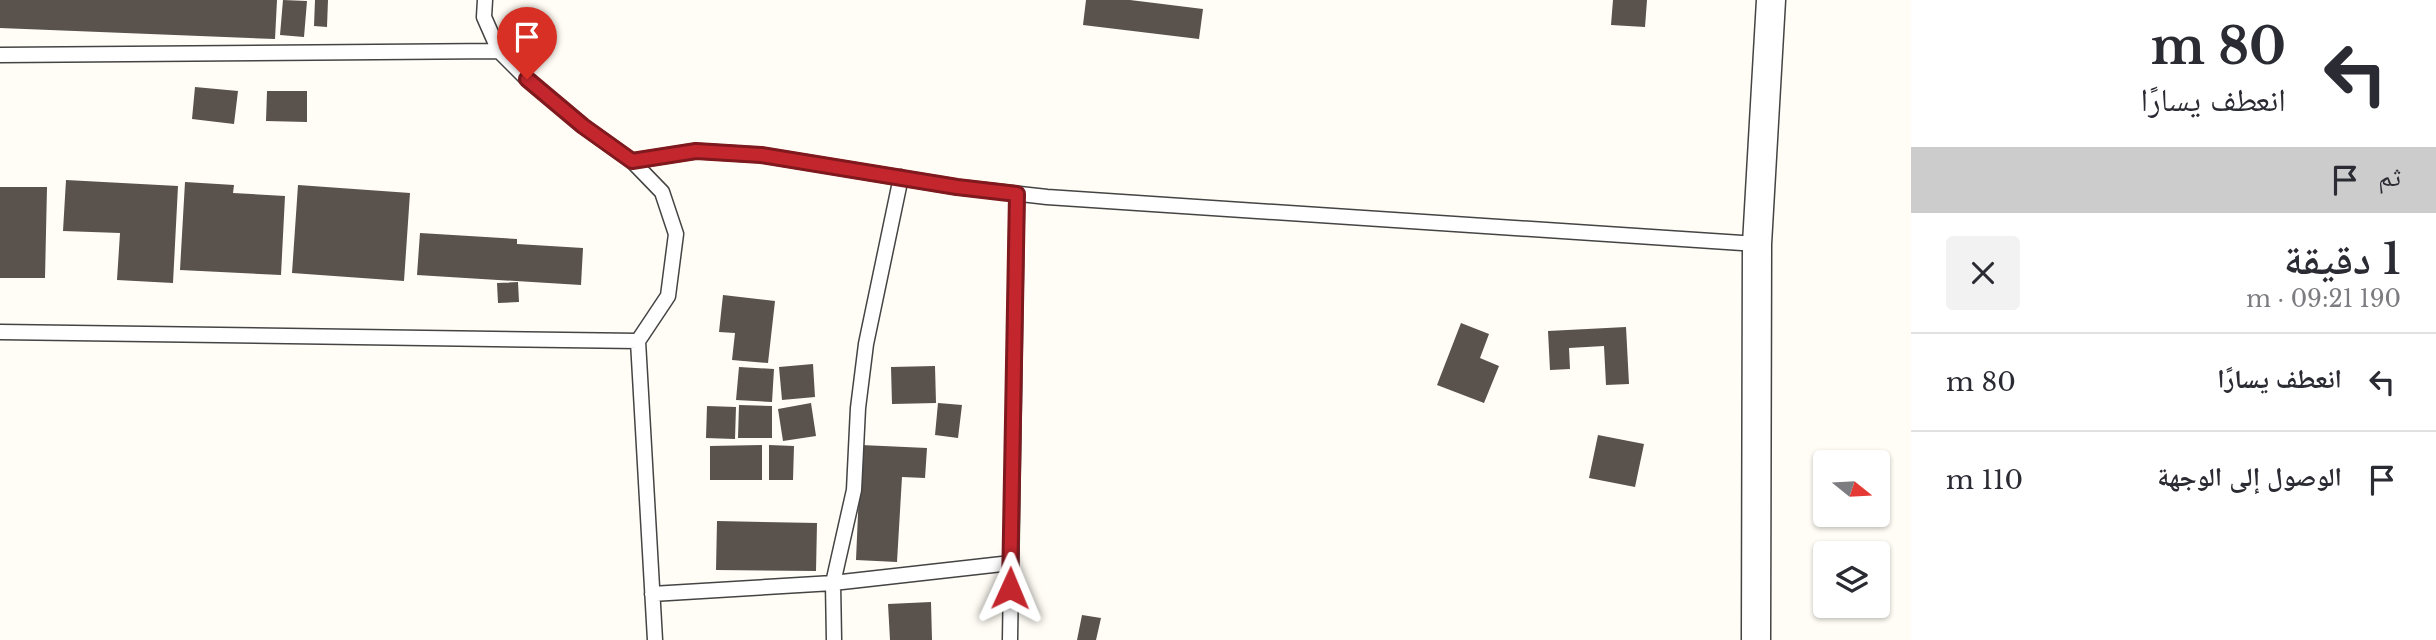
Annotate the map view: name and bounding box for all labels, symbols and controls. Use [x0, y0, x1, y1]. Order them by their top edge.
pin [497, 7, 557, 79]
text: 80 m [2151, 16, 2286, 77]
icon: arrive [508, 18, 546, 56]
icon: left [2310, 28, 2401, 119]
text: انعطف يسارًا [2141, 80, 2286, 120]
icon: arrive [2326, 161, 2364, 199]
text: ثم [2378, 161, 2401, 193]
text: 1 دقيقة [2284, 233, 2401, 285]
button: close [1946, 236, 2020, 310]
text: 190 m · 09:21 [2246, 285, 2401, 313]
text: انعطف يسارًا [2217, 363, 2342, 395]
icon: left [2363, 363, 2401, 401]
text: 80 m [1946, 366, 2016, 398]
north arrow [1813, 450, 1890, 527]
map controls [1813, 450, 1890, 618]
text: الوصول إلى الوجهة [2157, 461, 2342, 493]
icon: arrive [2363, 461, 2401, 499]
text: 110 m [1946, 464, 2023, 496]
button: layers [1813, 541, 1890, 618]
position arrow [973, 551, 1047, 625]

